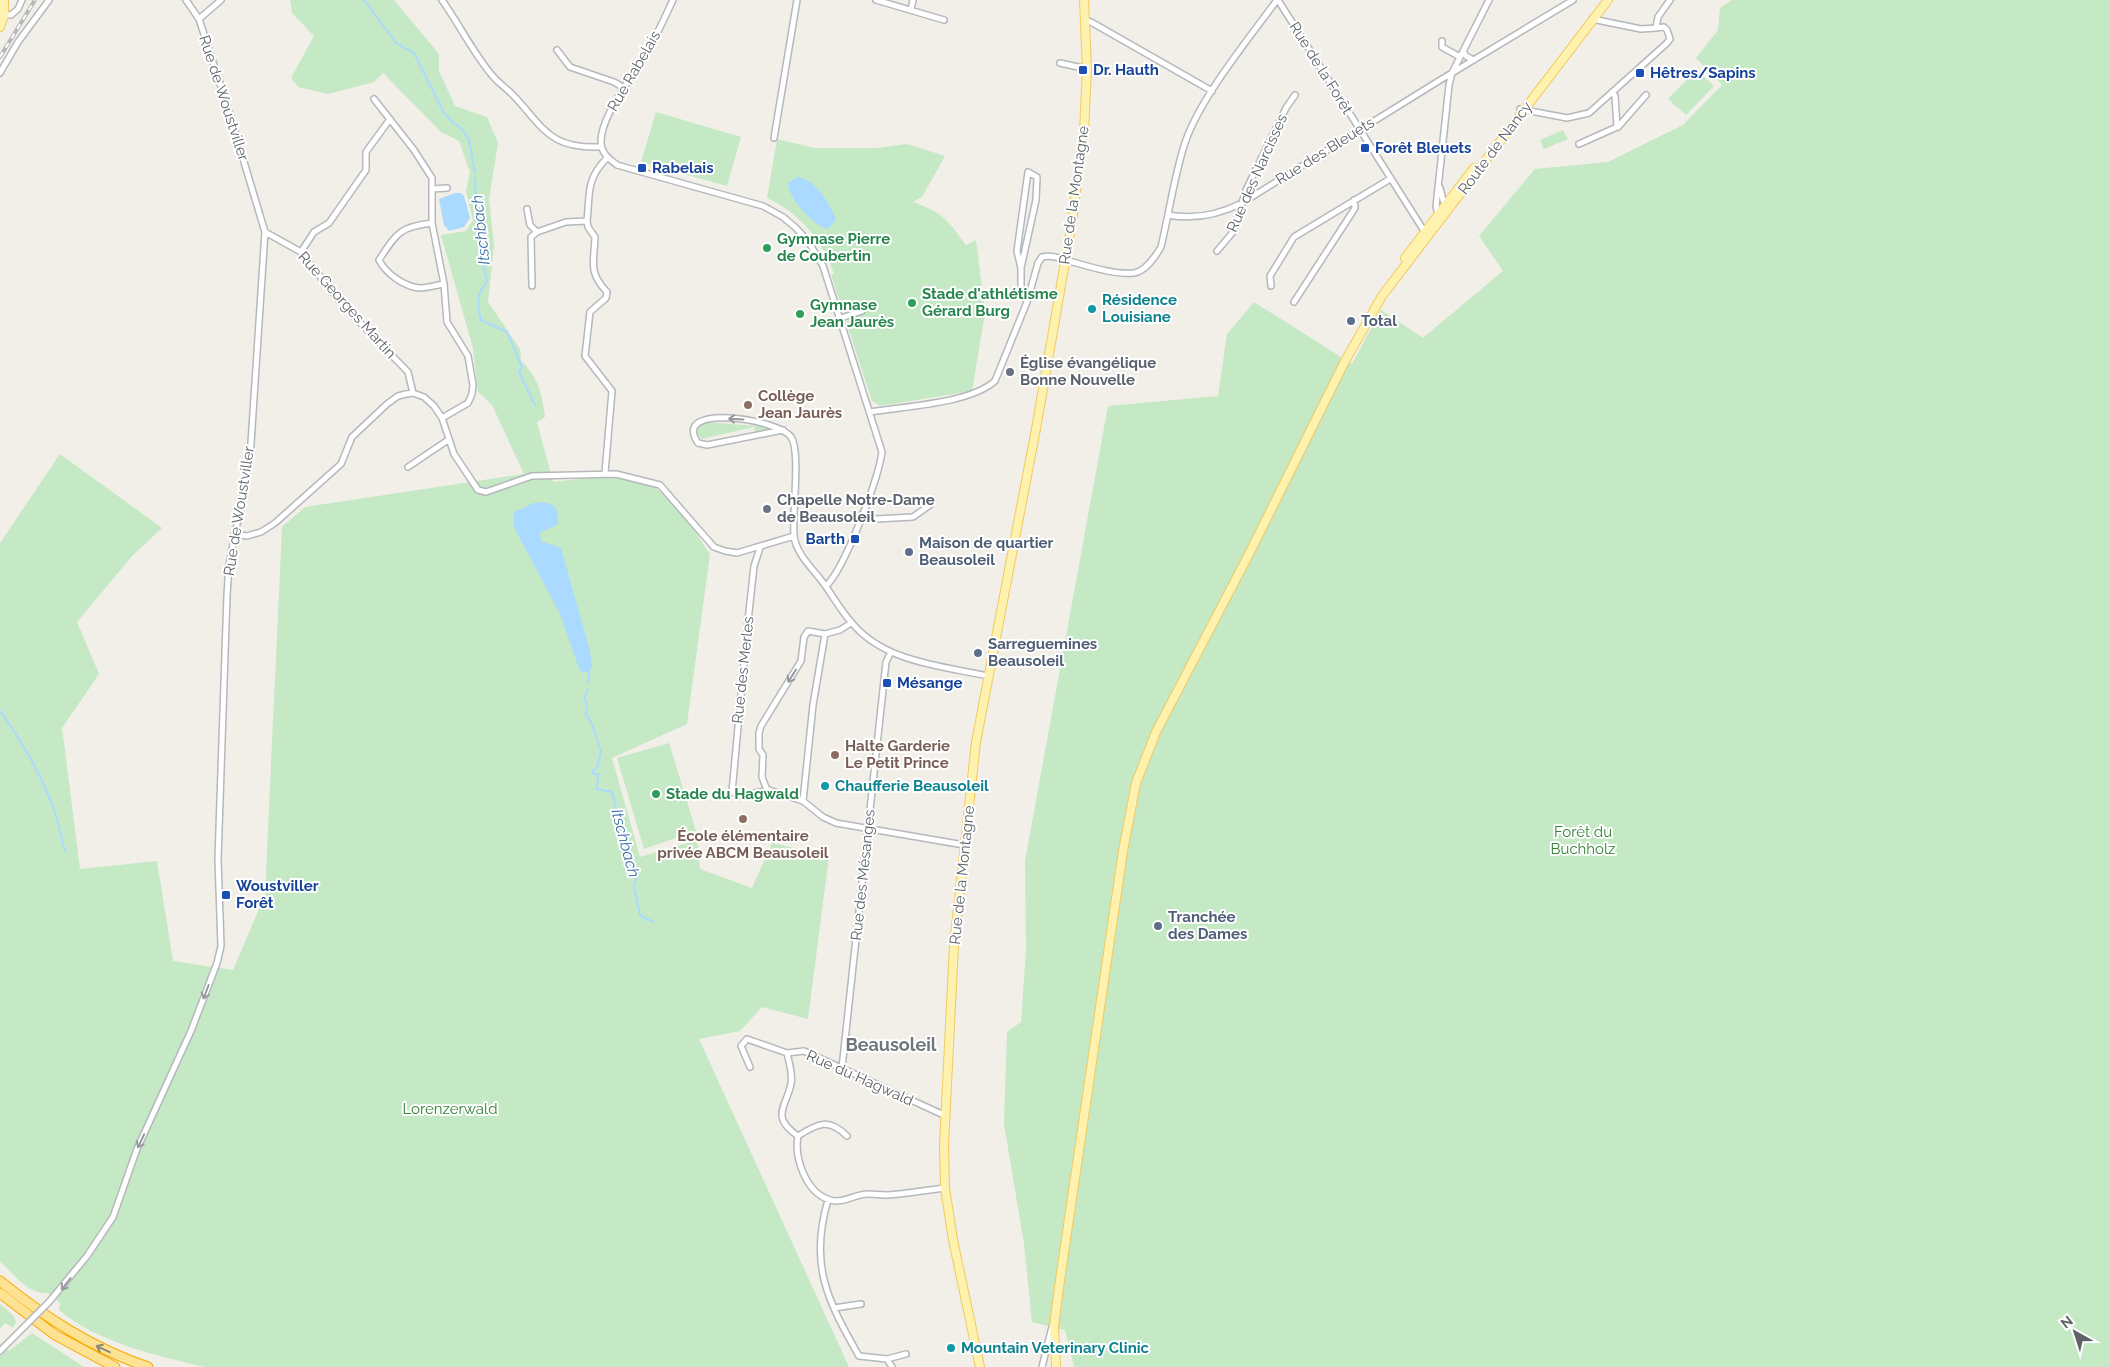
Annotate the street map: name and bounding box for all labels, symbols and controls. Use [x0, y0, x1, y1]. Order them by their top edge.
street label: Rue de la Forêt [1285, 19, 1357, 117]
street label: Rue Rabelais [604, 28, 664, 114]
street label: Rue de Woustviller [195, 33, 253, 164]
place label: Dr. Hauth [1093, 61, 1159, 79]
marker: Dr. Hauth [1077, 64, 1089, 76]
place label: Hêtres/Sapins [1650, 64, 1756, 82]
marker: Hêtres/Sapins [1634, 67, 1646, 79]
street label: Route de Nancy [1454, 98, 1536, 198]
street label: Rue des Narcisses [1223, 111, 1291, 235]
street label: Rue des Bleuets [1272, 113, 1378, 189]
street label: Rue de la Montagne [1055, 124, 1093, 266]
place label: Forêt Bleuets [1375, 139, 1472, 157]
marker: Forêt Bleuets [1359, 142, 1371, 154]
place label: Rabelais [652, 159, 714, 177]
marker: Rabelais [636, 162, 648, 174]
water label: Itschbach [467, 194, 494, 266]
place label: Gymnase Pierre de Coubertin [777, 230, 890, 265]
marker: Gymnase Pierre de Coubertin [761, 242, 773, 254]
street label: Rue Georges Martin [294, 248, 400, 362]
place label: Stade d'athlétisme Gérard Burg [922, 285, 1058, 320]
place label: Résidence Louisiane [1102, 291, 1177, 326]
place label: Gymnase Jean Jaurès [810, 296, 894, 331]
marker: Stade d'athlétisme Gérard Burg [906, 297, 918, 309]
marker: Résidence Louisiane [1086, 303, 1098, 315]
marker: Gymnase Jean Jaurès [794, 308, 806, 320]
place label: Total [1361, 312, 1397, 330]
marker: Total [1345, 315, 1357, 327]
place label: Église évangélique Bonne Nouvelle [1020, 354, 1156, 389]
marker: Église évangélique Bonne Nouvelle [1004, 366, 1016, 378]
place label: Collège Jean Jaurès [758, 387, 842, 422]
marker: Collège Jean Jaurès [742, 399, 754, 411]
one-way arrow [728, 415, 744, 424]
street label: Rue de Woustviller [220, 444, 258, 577]
place label: Chapelle Notre-Dame de Beausoleil [777, 491, 935, 526]
marker: Chapelle Notre-Dame de Beausoleil [761, 503, 773, 515]
place label: Barth [806, 530, 845, 548]
marker: Barth [849, 533, 861, 545]
place label: Maison de quartier Beausoleil [919, 534, 1054, 569]
marker: Maison de quartier Beausoleil [903, 546, 915, 558]
street label: Rue des Merles [728, 616, 758, 724]
place label: Sarreguemines Beausoleil [988, 635, 1097, 670]
marker: Sarreguemines Beausoleil [972, 647, 984, 659]
one-way arrow [786, 669, 796, 683]
place label: Mésange [897, 674, 962, 692]
marker: Mésange [881, 677, 893, 689]
place label: Halte Garderie Le Petit Prince [845, 737, 950, 772]
marker: Halte Garderie Le Petit Prince [829, 749, 841, 761]
place label: Chaufferie Beausoleil [835, 777, 989, 795]
marker: Chaufferie Beausoleil [819, 780, 831, 792]
place label: Stade du Hagwald [666, 785, 799, 803]
marker: Stade du Hagwald [650, 788, 662, 800]
street label: Rue de la Montagne [946, 804, 978, 946]
water label: Itschbach [607, 807, 644, 880]
street label: Rue des Mésanges [847, 809, 879, 941]
marker: École élémentaire privée ABCM Beausoleil [737, 813, 749, 825]
park label: Forêt du Buchholz [1550, 823, 1616, 858]
place label: École élémentaire privée ABCM Beausoleil [657, 827, 829, 862]
place label: Woustviller Forêt [236, 877, 319, 912]
marker: Woustviller Forêt [220, 889, 232, 901]
place label: Tranchée des Dames [1168, 908, 1247, 943]
marker: Tranchée des Dames [1152, 920, 1164, 932]
one-way arrow [201, 984, 210, 1000]
district label: Beausoleil [845, 1034, 937, 1055]
street label: Rue du Hagwald [804, 1046, 916, 1110]
park label: Lorenzerwald [403, 1100, 497, 1118]
one-way arrow [135, 1133, 145, 1148]
one-way arrow [60, 1277, 71, 1290]
north arrow [2050, 1307, 2100, 1357]
text: N [2058, 1312, 2076, 1331]
place label: Mountain Veterinary Clinic [961, 1339, 1150, 1357]
marker: Mountain Veterinary Clinic [945, 1342, 957, 1354]
one-way arrow [96, 1344, 111, 1354]

